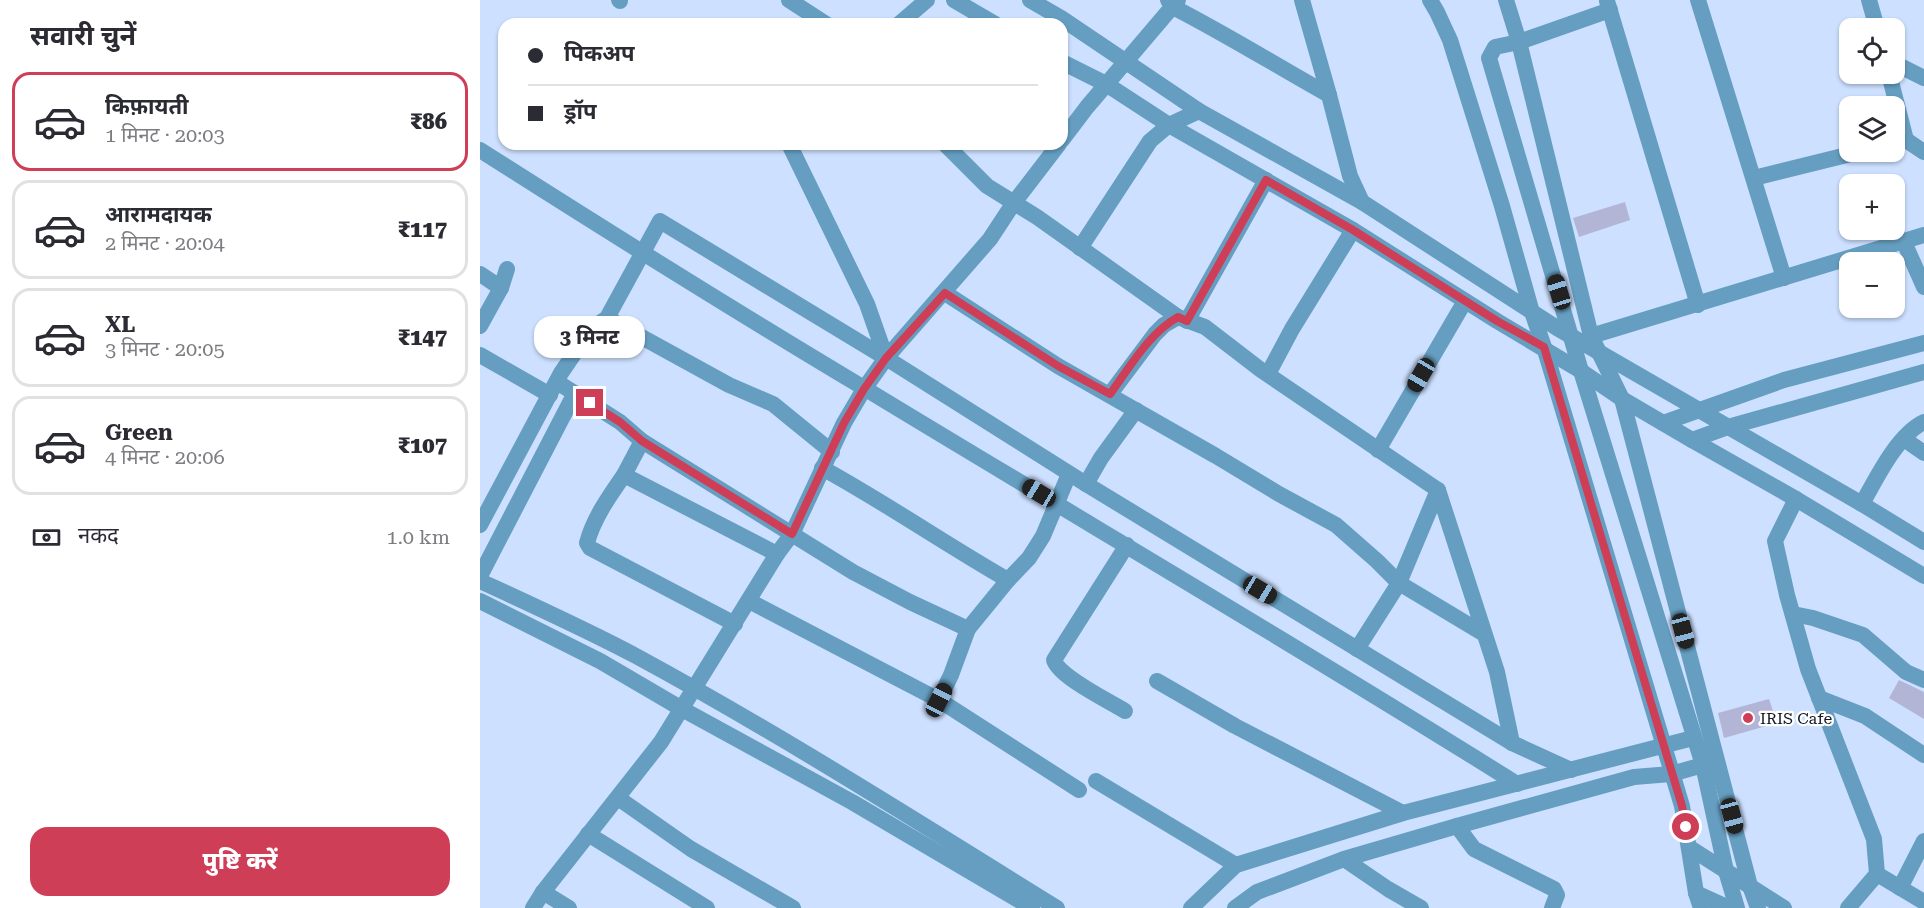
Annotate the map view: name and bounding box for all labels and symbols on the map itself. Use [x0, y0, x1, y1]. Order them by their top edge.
car [1545, 272, 1573, 312]
callout: 3 मिनट [534, 316, 646, 358]
car [1404, 355, 1438, 395]
route end [576, 389, 603, 416]
car [1019, 476, 1059, 510]
car [1240, 573, 1280, 607]
car [1670, 611, 1696, 651]
car [923, 680, 955, 720]
place label: IRIS Cafe [1760, 709, 1832, 728]
marker: IRIS Cafe [1741, 711, 1755, 725]
car [1719, 796, 1745, 836]
route start [1672, 813, 1699, 840]

